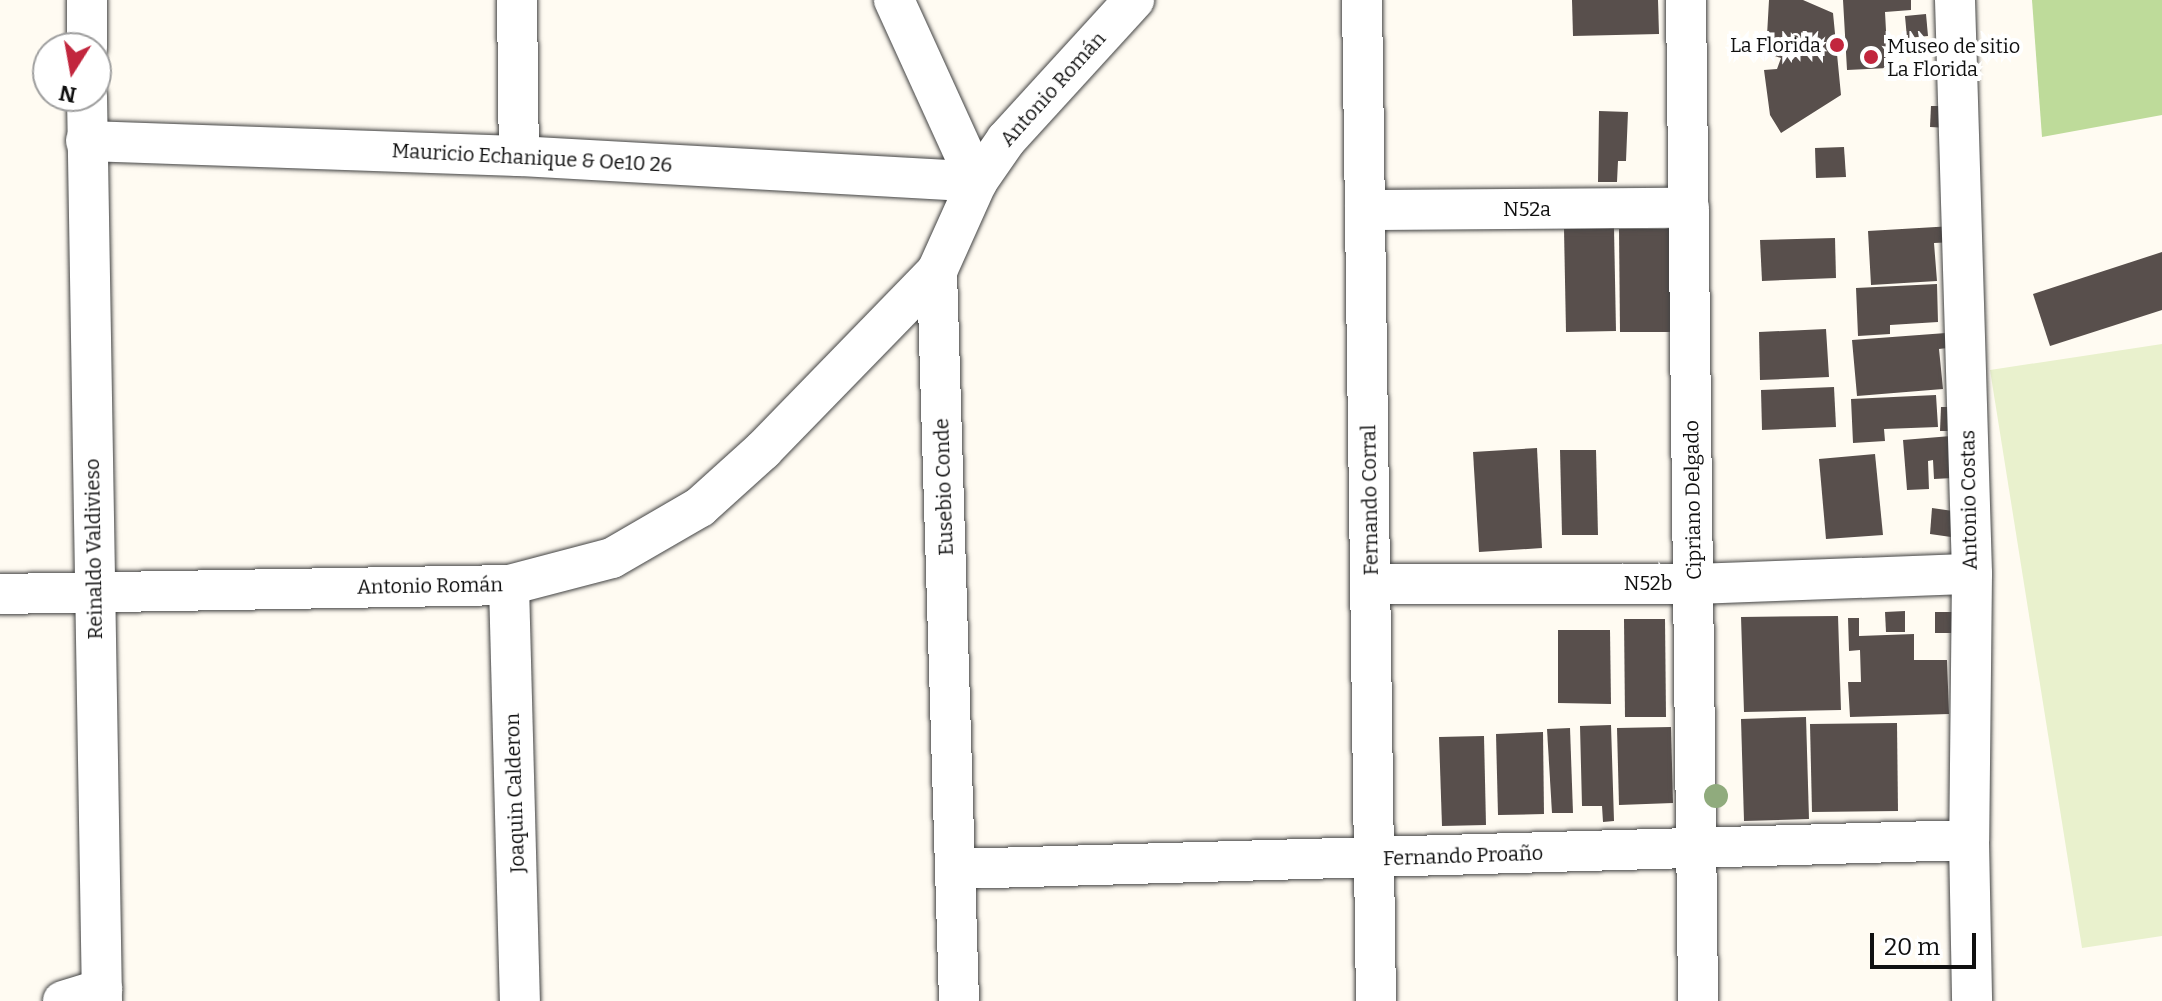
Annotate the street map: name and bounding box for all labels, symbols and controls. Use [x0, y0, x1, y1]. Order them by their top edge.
street label: Antonio Román [995, 27, 1111, 151]
north arrow [32, 32, 112, 112]
place label: La Florida [1730, 33, 1821, 57]
place label: Museo de sitio La Florida [1887, 34, 2020, 81]
marker: La Florida [1828, 36, 1846, 54]
marker: Museo de sitio La Florida [1862, 48, 1880, 66]
text: N [57, 79, 79, 109]
street label: Mauricio Echanique & Oe10 26 [391, 139, 673, 177]
street label: N52a [1503, 197, 1551, 221]
street label: Eusebio Conde [930, 418, 958, 556]
street label: Cipriano Delgado [1680, 420, 1706, 580]
street label: Fernando Corral [1357, 424, 1383, 576]
street label: Antonio Costas [1956, 430, 1982, 570]
street label: Reinaldo Valdivieso [80, 458, 108, 640]
street label: N52b [1624, 571, 1672, 595]
street label: Antonio Román [357, 573, 503, 599]
street label: Joaquin Calderon [500, 713, 530, 873]
street label: Fernando Proaño [1383, 841, 1543, 871]
scale bar [1874, 917, 1980, 967]
text: 20 m [1884, 933, 1940, 961]

